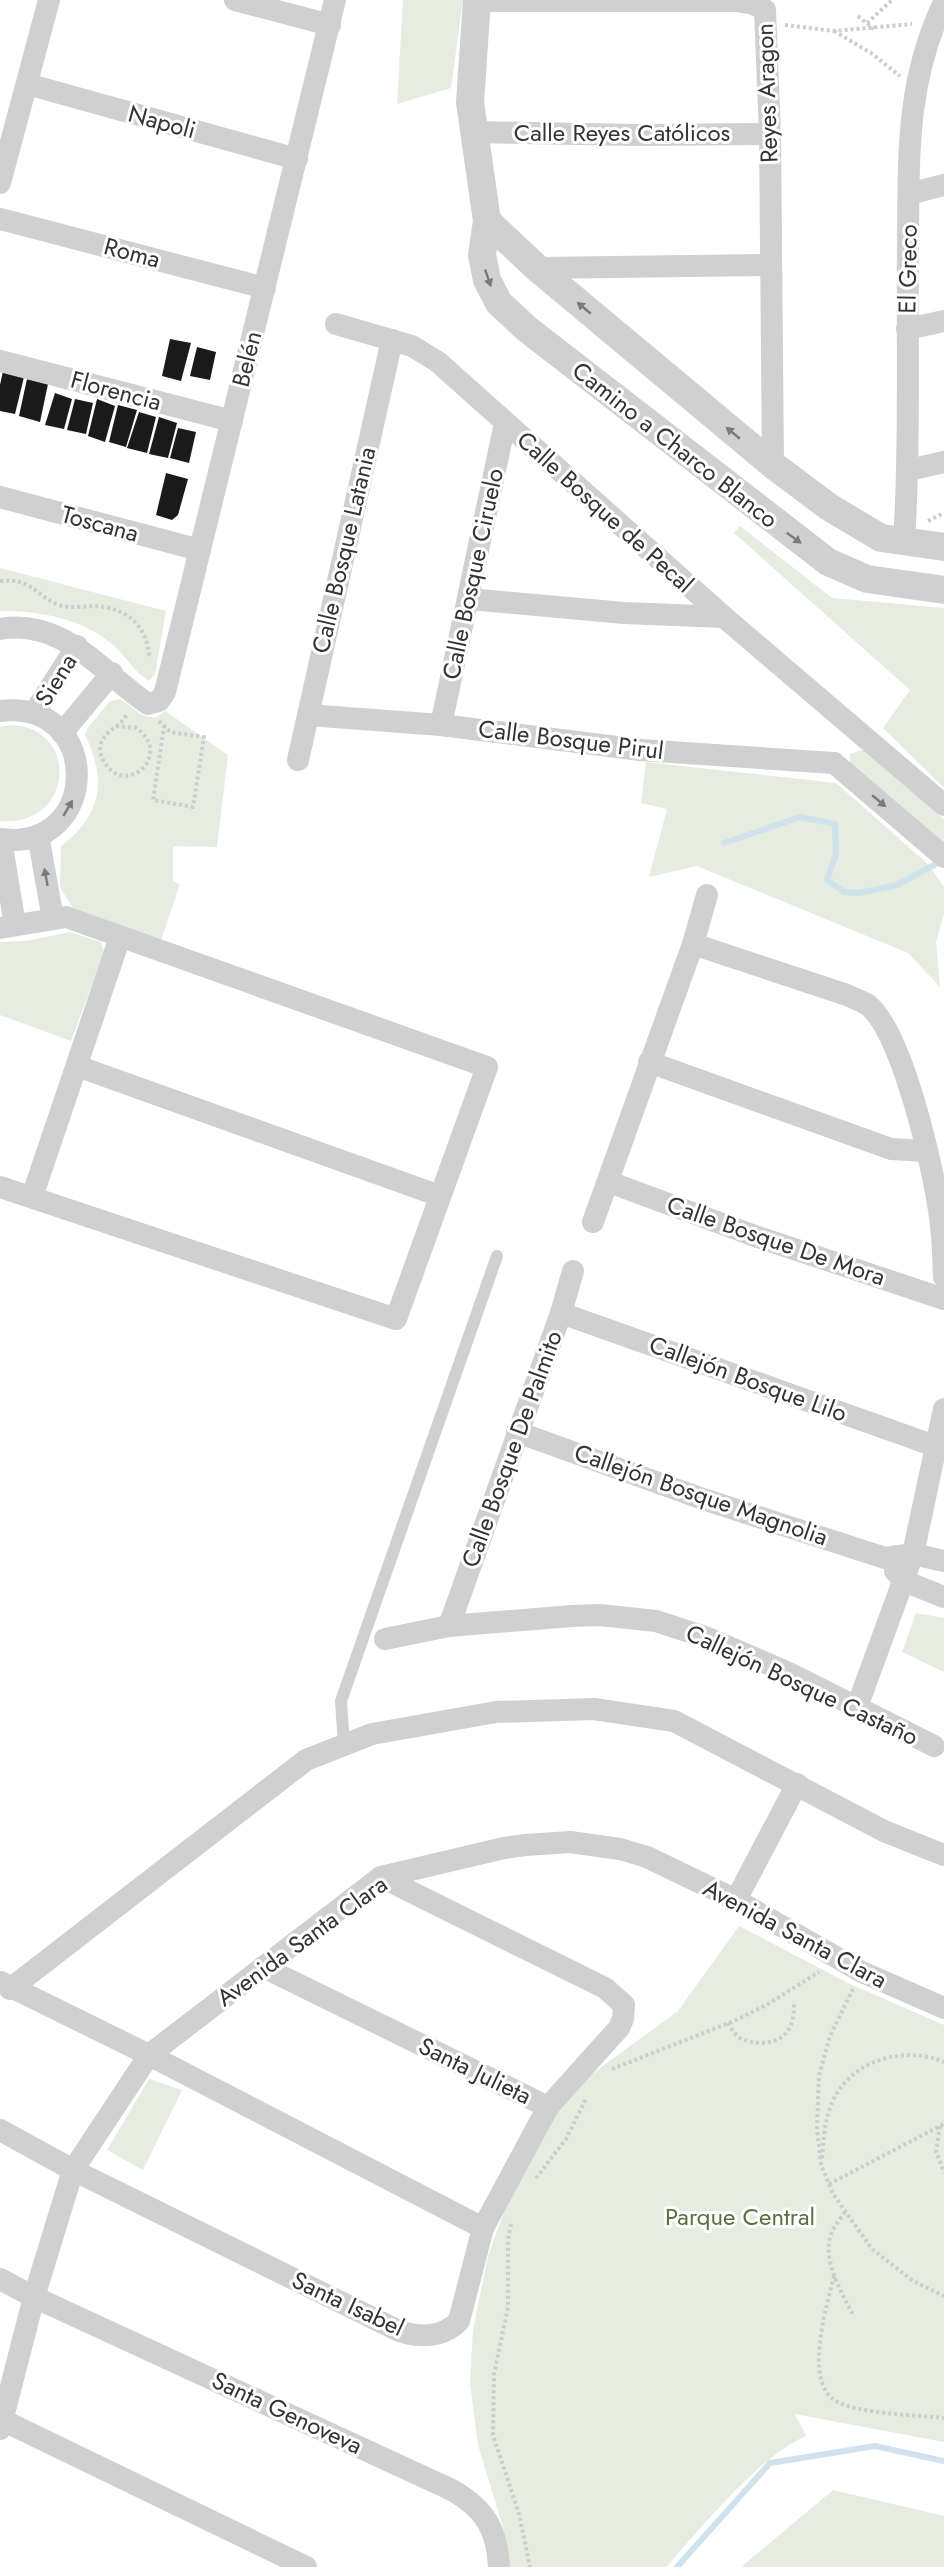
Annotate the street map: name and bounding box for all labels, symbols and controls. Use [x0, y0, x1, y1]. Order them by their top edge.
street label: Reyes Aragon [747, 23, 786, 164]
street label: Napoli [124, 96, 200, 147]
street label: Calle Reyes Católicos [514, 115, 730, 150]
street label: El Greco [889, 224, 926, 314]
street label: Roma [100, 228, 164, 277]
one-way arrow [484, 269, 493, 287]
one-way arrow [576, 301, 592, 314]
street label: Belén [223, 327, 270, 390]
street label: Camino a Charco Blanco [565, 353, 786, 536]
street label: Florencia [67, 362, 165, 419]
street label: Calle Bosque de Pecal [509, 423, 701, 601]
one-way arrow [725, 426, 741, 439]
street label: Calle Bosque Latania [303, 443, 384, 656]
street label: Calle Bosque Ciruelo [433, 465, 512, 683]
street label: Toscana [58, 496, 143, 551]
one-way arrow [786, 532, 802, 544]
street label: Siena [26, 647, 85, 713]
street label: Calle Bosque Pirul [476, 711, 666, 768]
one-way arrow [871, 794, 886, 807]
one-way arrow [63, 800, 74, 816]
one-way arrow [41, 868, 50, 887]
street label: Calle Bosque De Mora [662, 1187, 890, 1294]
street label: Calle Bosque De Palmito [452, 1325, 571, 1572]
street label: Callejón Bosque Lilo [644, 1327, 852, 1431]
street label: Callejón Bosque Magnolia [570, 1435, 833, 1554]
street label: Callejón Bosque Castaño [680, 1615, 924, 1754]
street label: Avenida Santa Clara [209, 1867, 394, 2015]
street label: Avenida Santa Clara [697, 1870, 893, 1997]
street label: Santa Julieta [413, 2028, 538, 2113]
park label: Parque Central [665, 2199, 815, 2234]
street label: Santa Isabel [286, 2262, 410, 2345]
street label: Santa Genoveva [206, 2362, 368, 2463]

